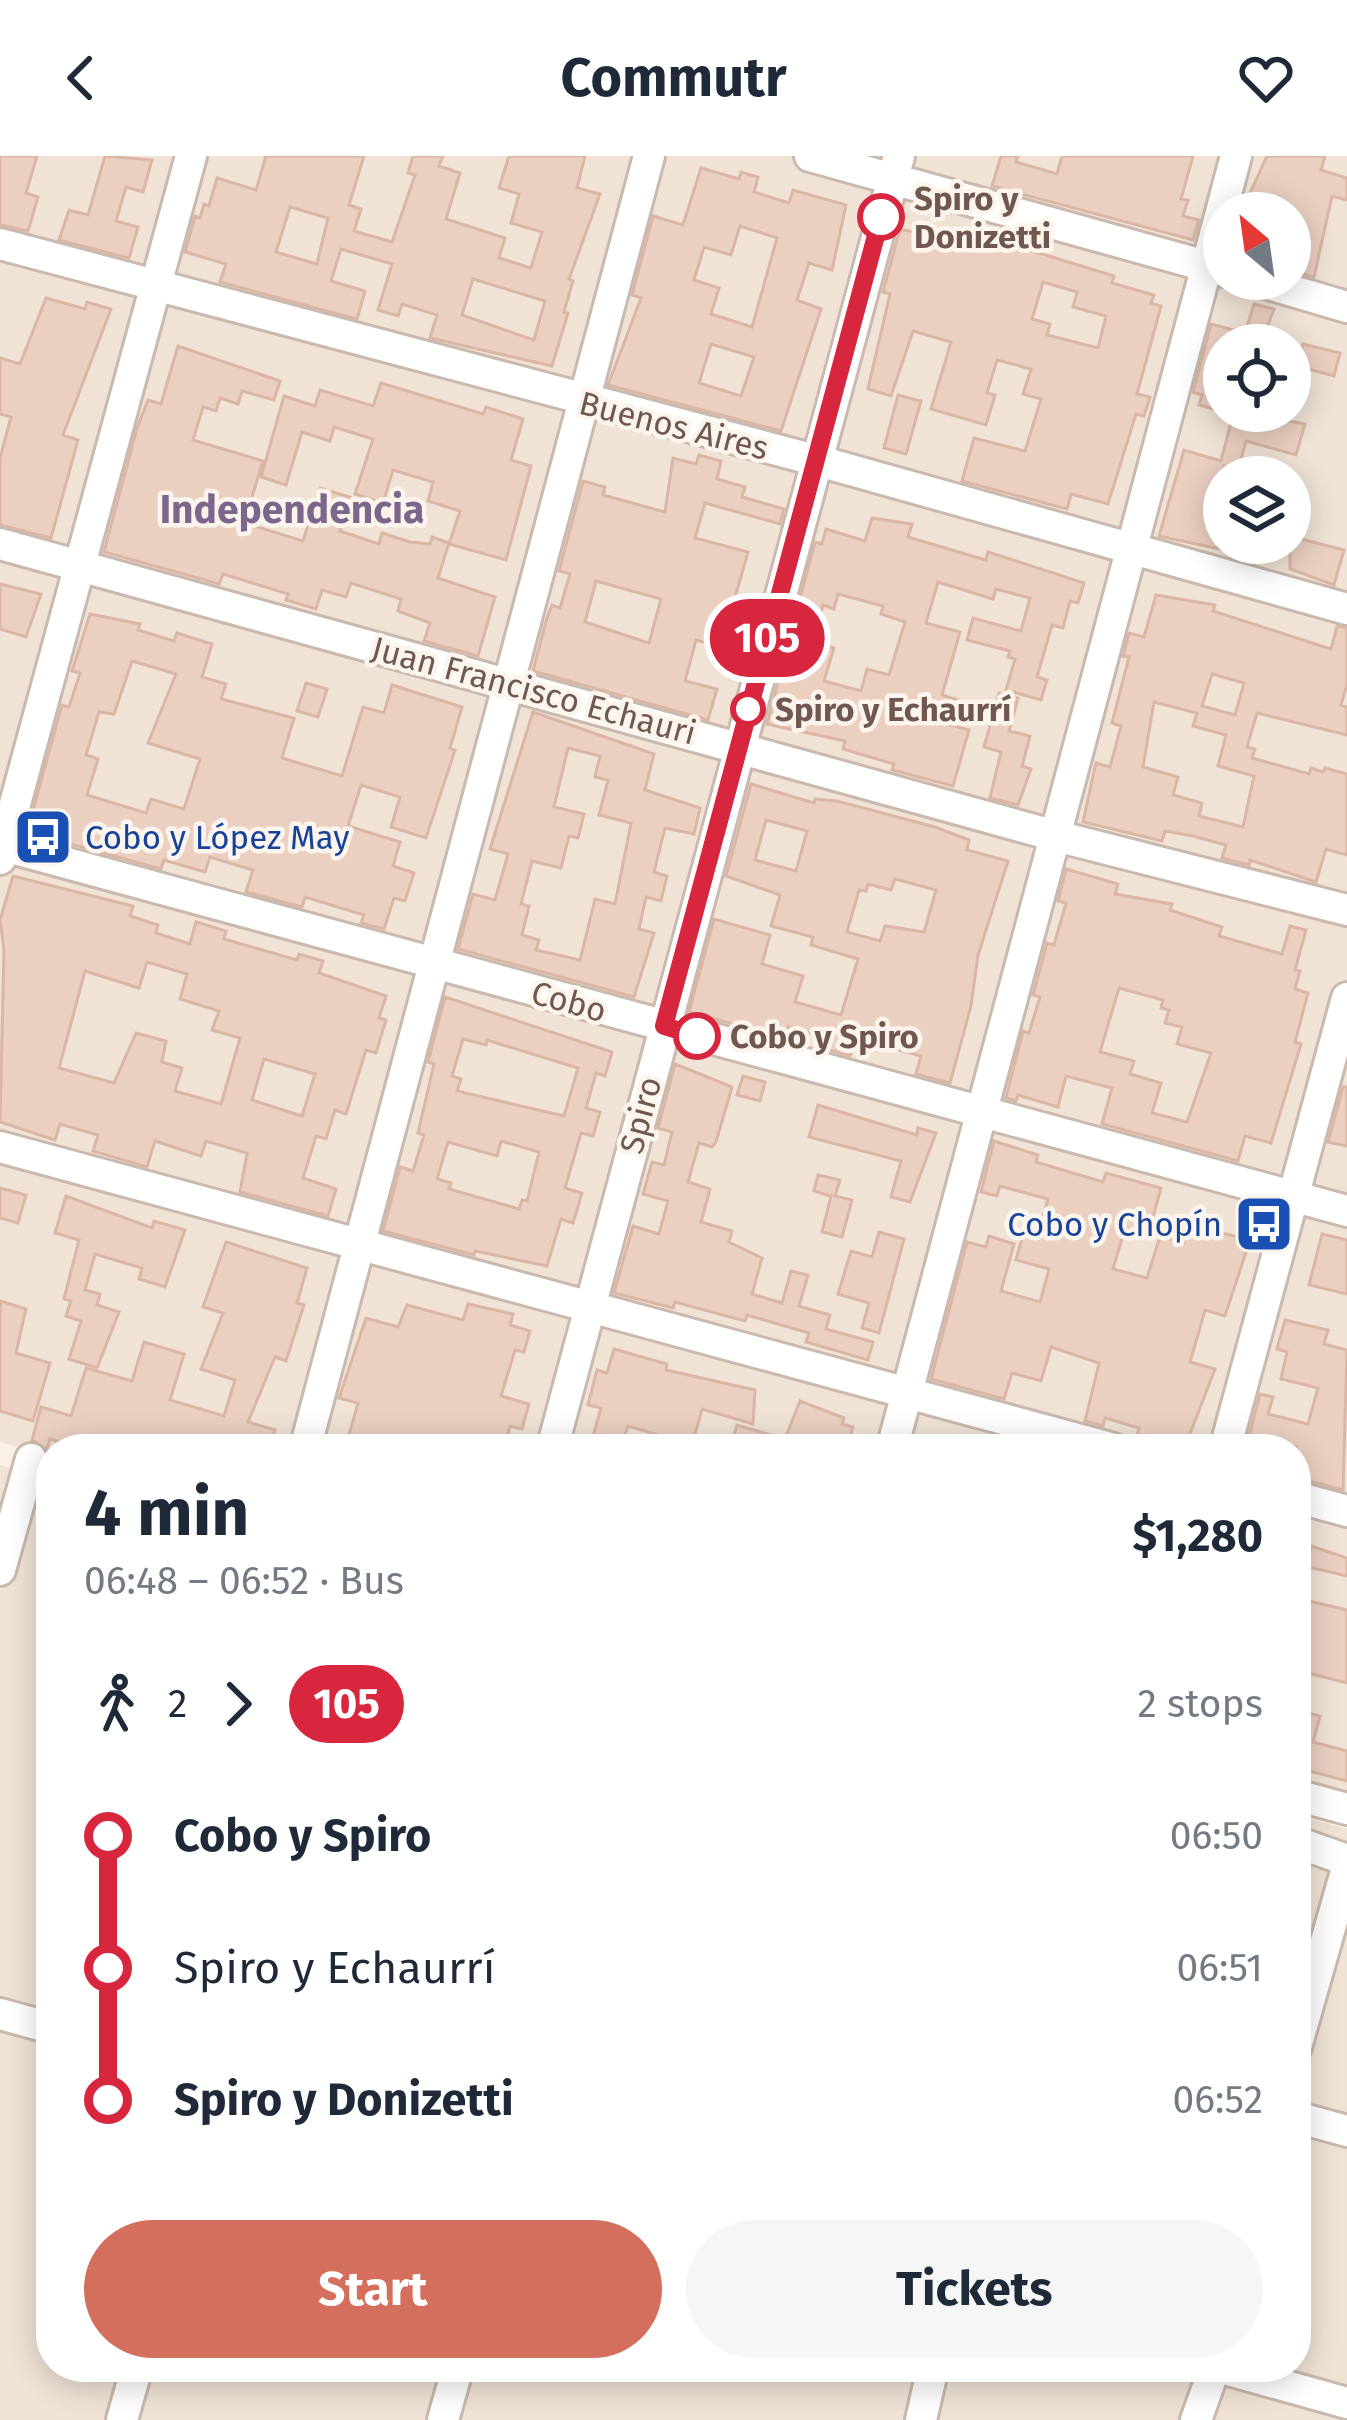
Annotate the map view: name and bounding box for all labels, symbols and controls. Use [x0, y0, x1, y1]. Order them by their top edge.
icon: back [48, 45, 114, 111]
icon: heart [1233, 45, 1299, 111]
text: Commutr [560, 46, 787, 110]
place label: Spiro y Donizetti [914, 179, 1051, 257]
north arrow [1203, 192, 1311, 300]
map controls [1203, 192, 1311, 564]
marker: Spiro y Donizetti [859, 195, 903, 239]
button: locate [1203, 324, 1311, 432]
street label: Buenos Aires [575, 383, 772, 469]
button: layers [1203, 456, 1311, 564]
district label: Independencia [160, 487, 424, 533]
line badge: 105 [698, 599, 836, 677]
text: 105 [734, 613, 800, 663]
street label: Juan Francisco Echauri [367, 628, 700, 754]
place label: Spiro y Echaurrí [775, 690, 1012, 730]
marker: Spiro y Echaurrí [732, 693, 764, 725]
bus stop icon: Cobo y López May [12, 806, 74, 868]
place label: Cobo y López May [85, 818, 349, 858]
street label: Cobo [527, 973, 611, 1031]
marker: Cobo y Spiro [675, 1014, 719, 1058]
place label: Cobo y Spiro [730, 1017, 919, 1057]
street label: Spiro [612, 1072, 670, 1158]
bus stop icon: Cobo y Chopín [1233, 1193, 1295, 1255]
place label: Cobo y Chopín [1007, 1205, 1222, 1245]
text: 4 min [84, 1473, 249, 1552]
text: $1,280 [1132, 1509, 1263, 1563]
text: 06:48 – 06:52 · Bus [84, 1558, 404, 1604]
icon: walk [84, 1671, 150, 1737]
icon: forward [205, 1671, 271, 1737]
text: 105 [313, 1679, 380, 1729]
text: 2 [168, 1681, 187, 1727]
text: 2 stops [1137, 1681, 1263, 1727]
text: Cobo y Spiro [174, 1809, 431, 1863]
text: 06:50 [1170, 1813, 1263, 1859]
text: Spiro y Echaurrí [174, 1941, 495, 1995]
text: 06:51 [1176, 1945, 1263, 1991]
text: Spiro y Donizetti [174, 2073, 514, 2127]
text: 06:52 [1173, 2077, 1263, 2123]
button: Start [84, 2220, 662, 2358]
button: Tickets [686, 2220, 1263, 2358]

